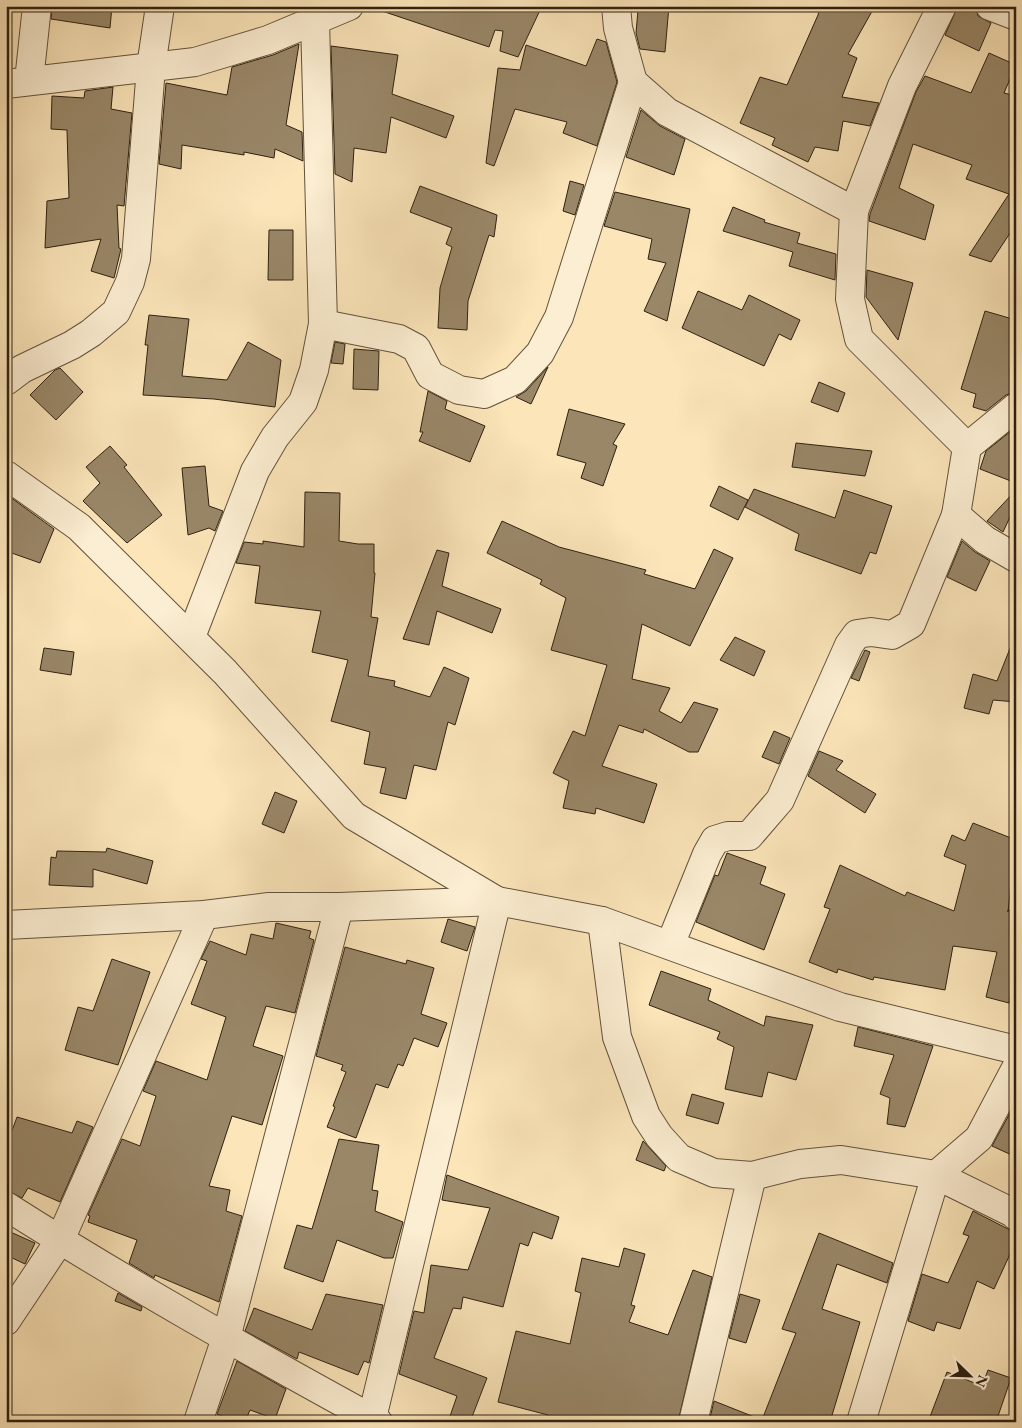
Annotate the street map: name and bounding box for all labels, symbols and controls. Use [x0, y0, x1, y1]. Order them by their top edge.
north arrow [944, 1350, 994, 1400]
text: N [971, 1372, 992, 1390]

